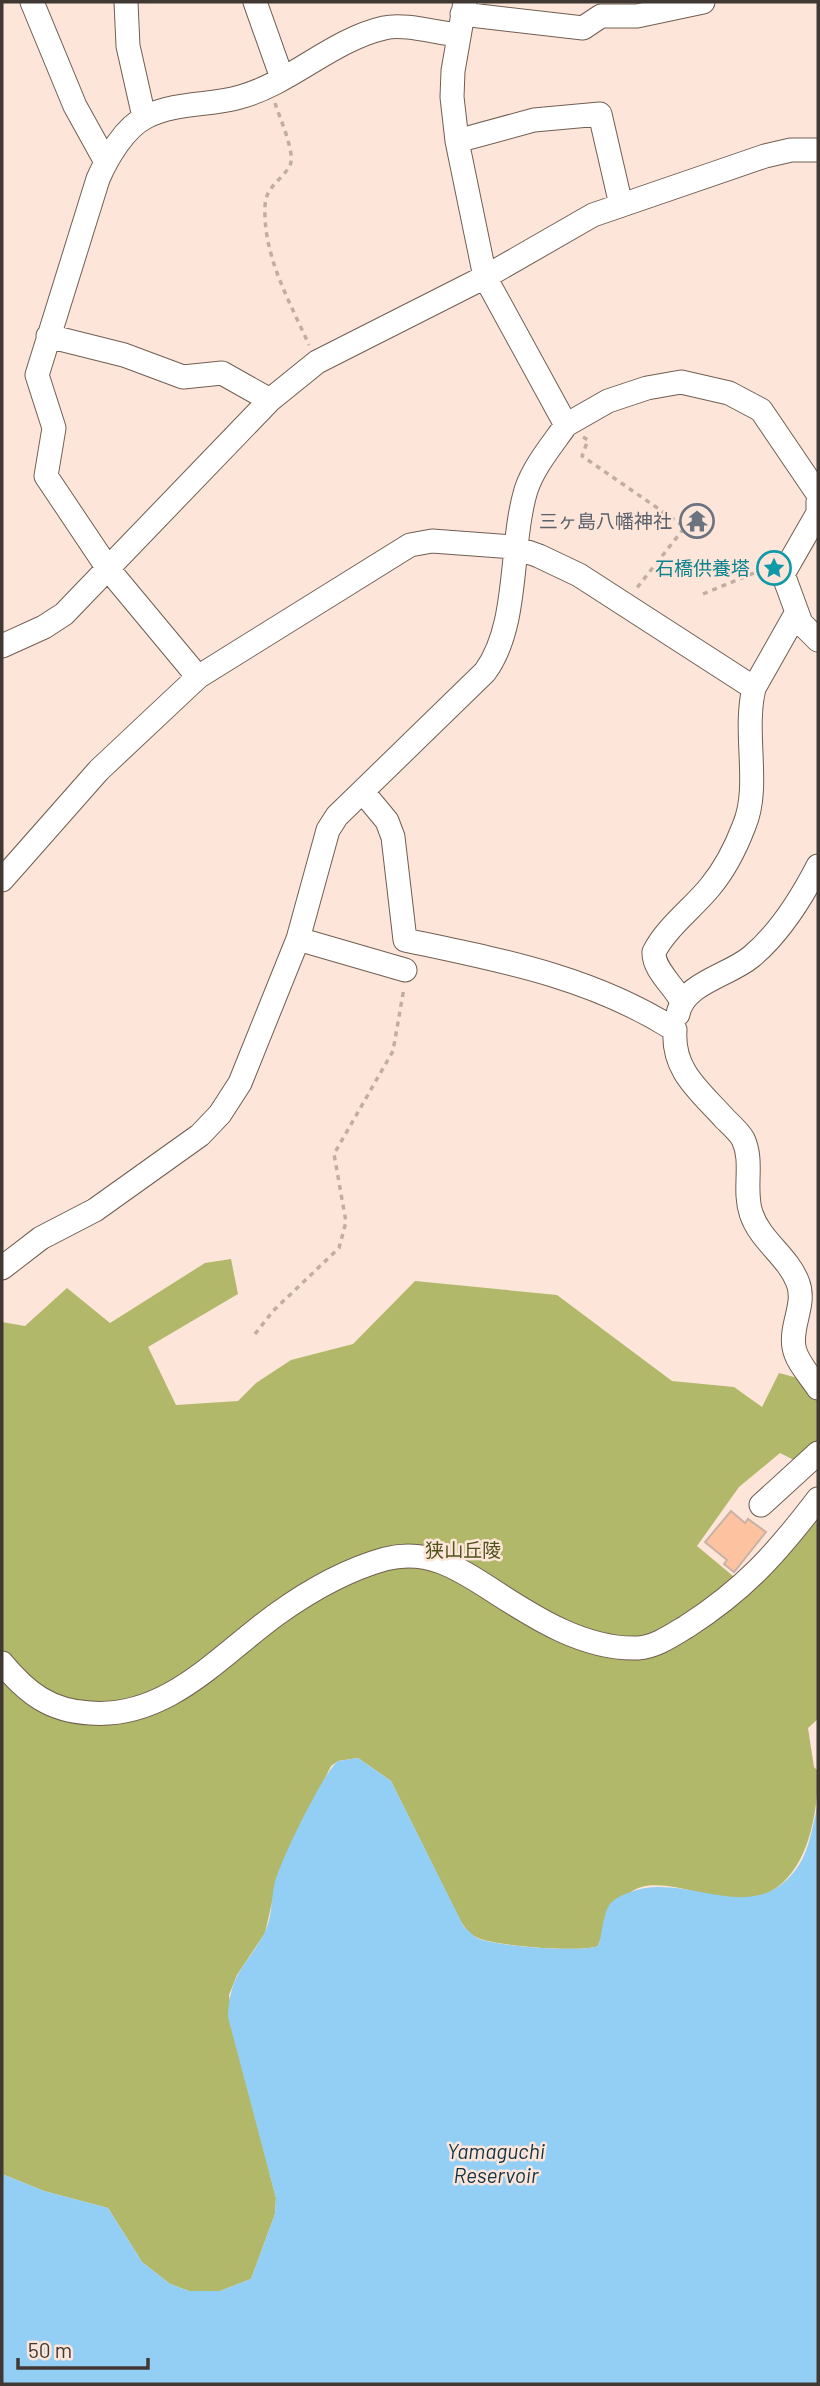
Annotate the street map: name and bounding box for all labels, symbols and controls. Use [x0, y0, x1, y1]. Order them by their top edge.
temple icon: 三ヶ島八幡神社 [678, 502, 716, 540]
place label: 三ヶ島八幡神社 [539, 509, 672, 532]
place icon: 石橋供養塔 [755, 549, 793, 587]
place label: 石橋供養塔 [655, 556, 750, 579]
park label: 狭山丘陵 [425, 1538, 501, 1561]
water label: Yamaguchi Reservoir [447, 2138, 546, 2187]
scale bar [18, 2326, 147, 2370]
text: 50 m [28, 2337, 72, 2362]

